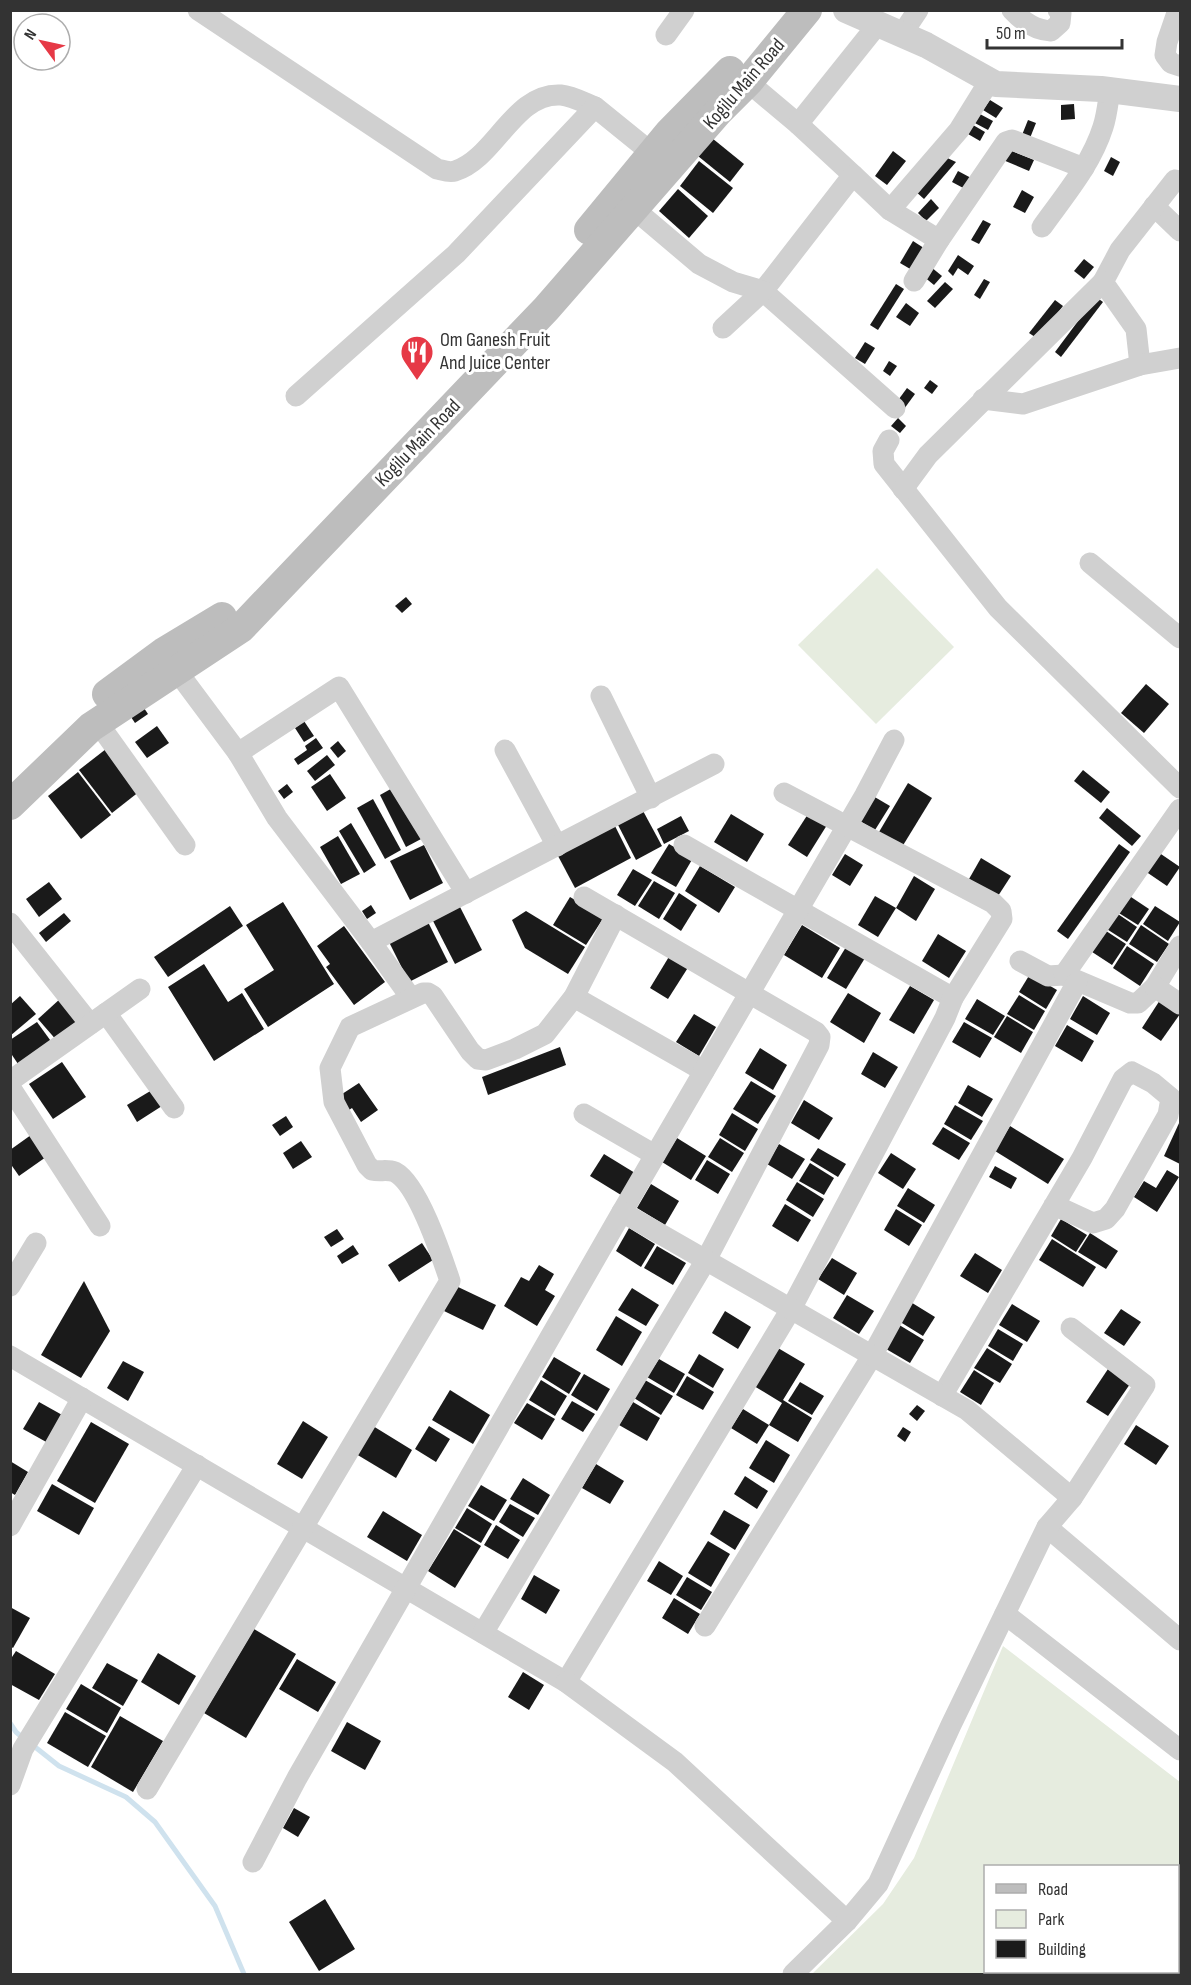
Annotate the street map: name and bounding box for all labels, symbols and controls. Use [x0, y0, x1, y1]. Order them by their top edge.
north arrow [12, 12, 72, 72]
scale bar [987, 12, 1122, 50]
text: 50 m [996, 23, 1026, 44]
text: N [20, 26, 41, 43]
street label: Kogilu Main Road [698, 34, 790, 134]
place label: Om Ganesh Fruit And Juice Center [439, 328, 551, 375]
restaurant icon: Om Ganesh Fruit And Juice Center [399, 334, 435, 381]
street label: Kogilu Main Road [370, 394, 466, 492]
legend [984, 1865, 1179, 1973]
text: Road [1038, 1879, 1068, 1900]
text: Park [1038, 1909, 1064, 1930]
text: Building [1038, 1939, 1086, 1960]

